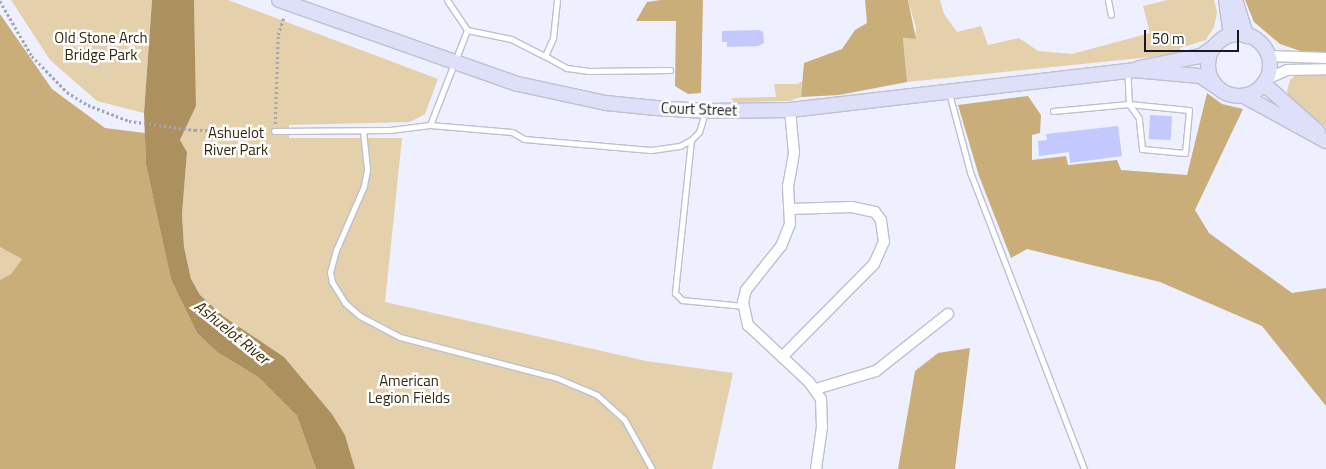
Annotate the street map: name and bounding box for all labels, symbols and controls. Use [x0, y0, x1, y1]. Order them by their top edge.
scale bar [1146, 20, 1241, 52]
text: 50 m [1152, 27, 1185, 50]
park label: Old Stone Arch Bridge Park [54, 28, 148, 63]
street label: Court Street [661, 99, 737, 119]
park label: Ashuelot River Park [204, 123, 268, 158]
water label: Ashuelot River [191, 296, 273, 368]
park label: American Legion Fields [368, 371, 450, 406]

